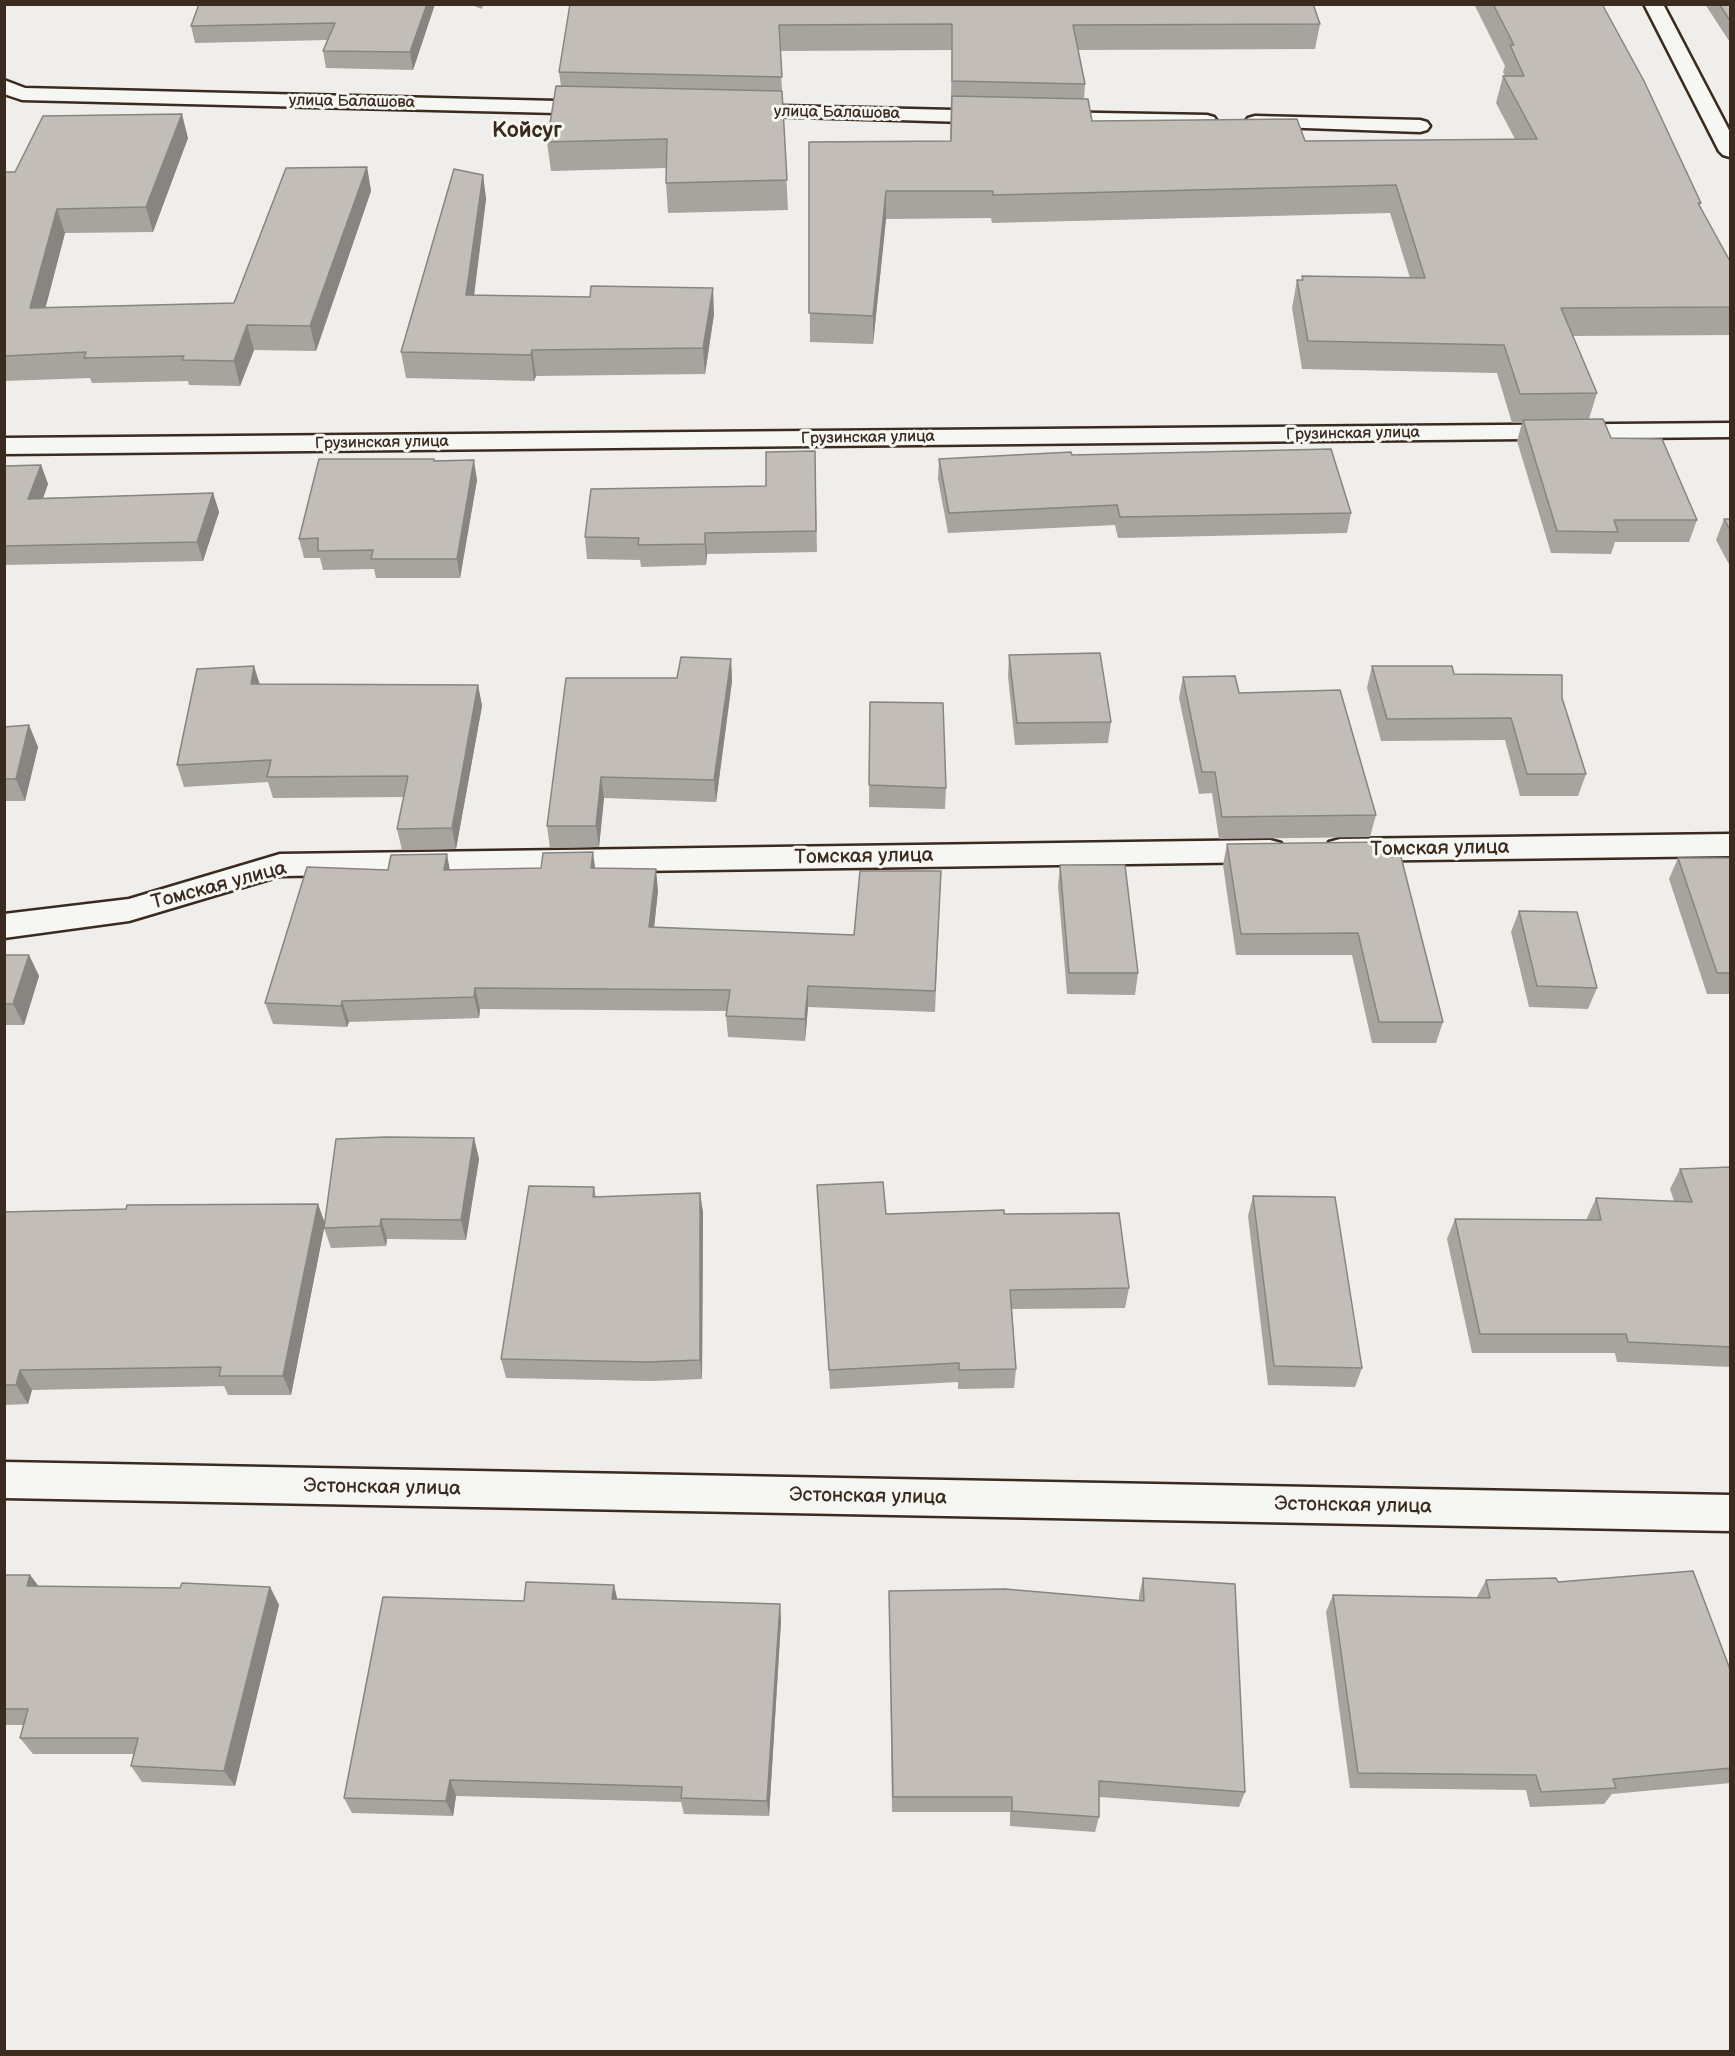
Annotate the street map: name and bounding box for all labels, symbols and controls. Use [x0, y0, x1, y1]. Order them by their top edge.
street label: улица Балашова [289, 91, 415, 113]
street label: улица Балашова [774, 102, 900, 124]
district label: Койсуг [492, 118, 562, 144]
street label: Грузинская улица [1286, 423, 1420, 445]
street label: Грузинская улица [801, 427, 935, 449]
street label: Грузинская улица [315, 432, 449, 454]
street label: Томская улица [1370, 836, 1510, 862]
street label: Томская улица [794, 844, 934, 870]
street label: Томская улица [149, 856, 289, 916]
street label: Эстонская улица [303, 1475, 461, 1501]
street label: Эстонская улица [789, 1484, 947, 1510]
street label: Эстонская улица [1274, 1493, 1432, 1519]

